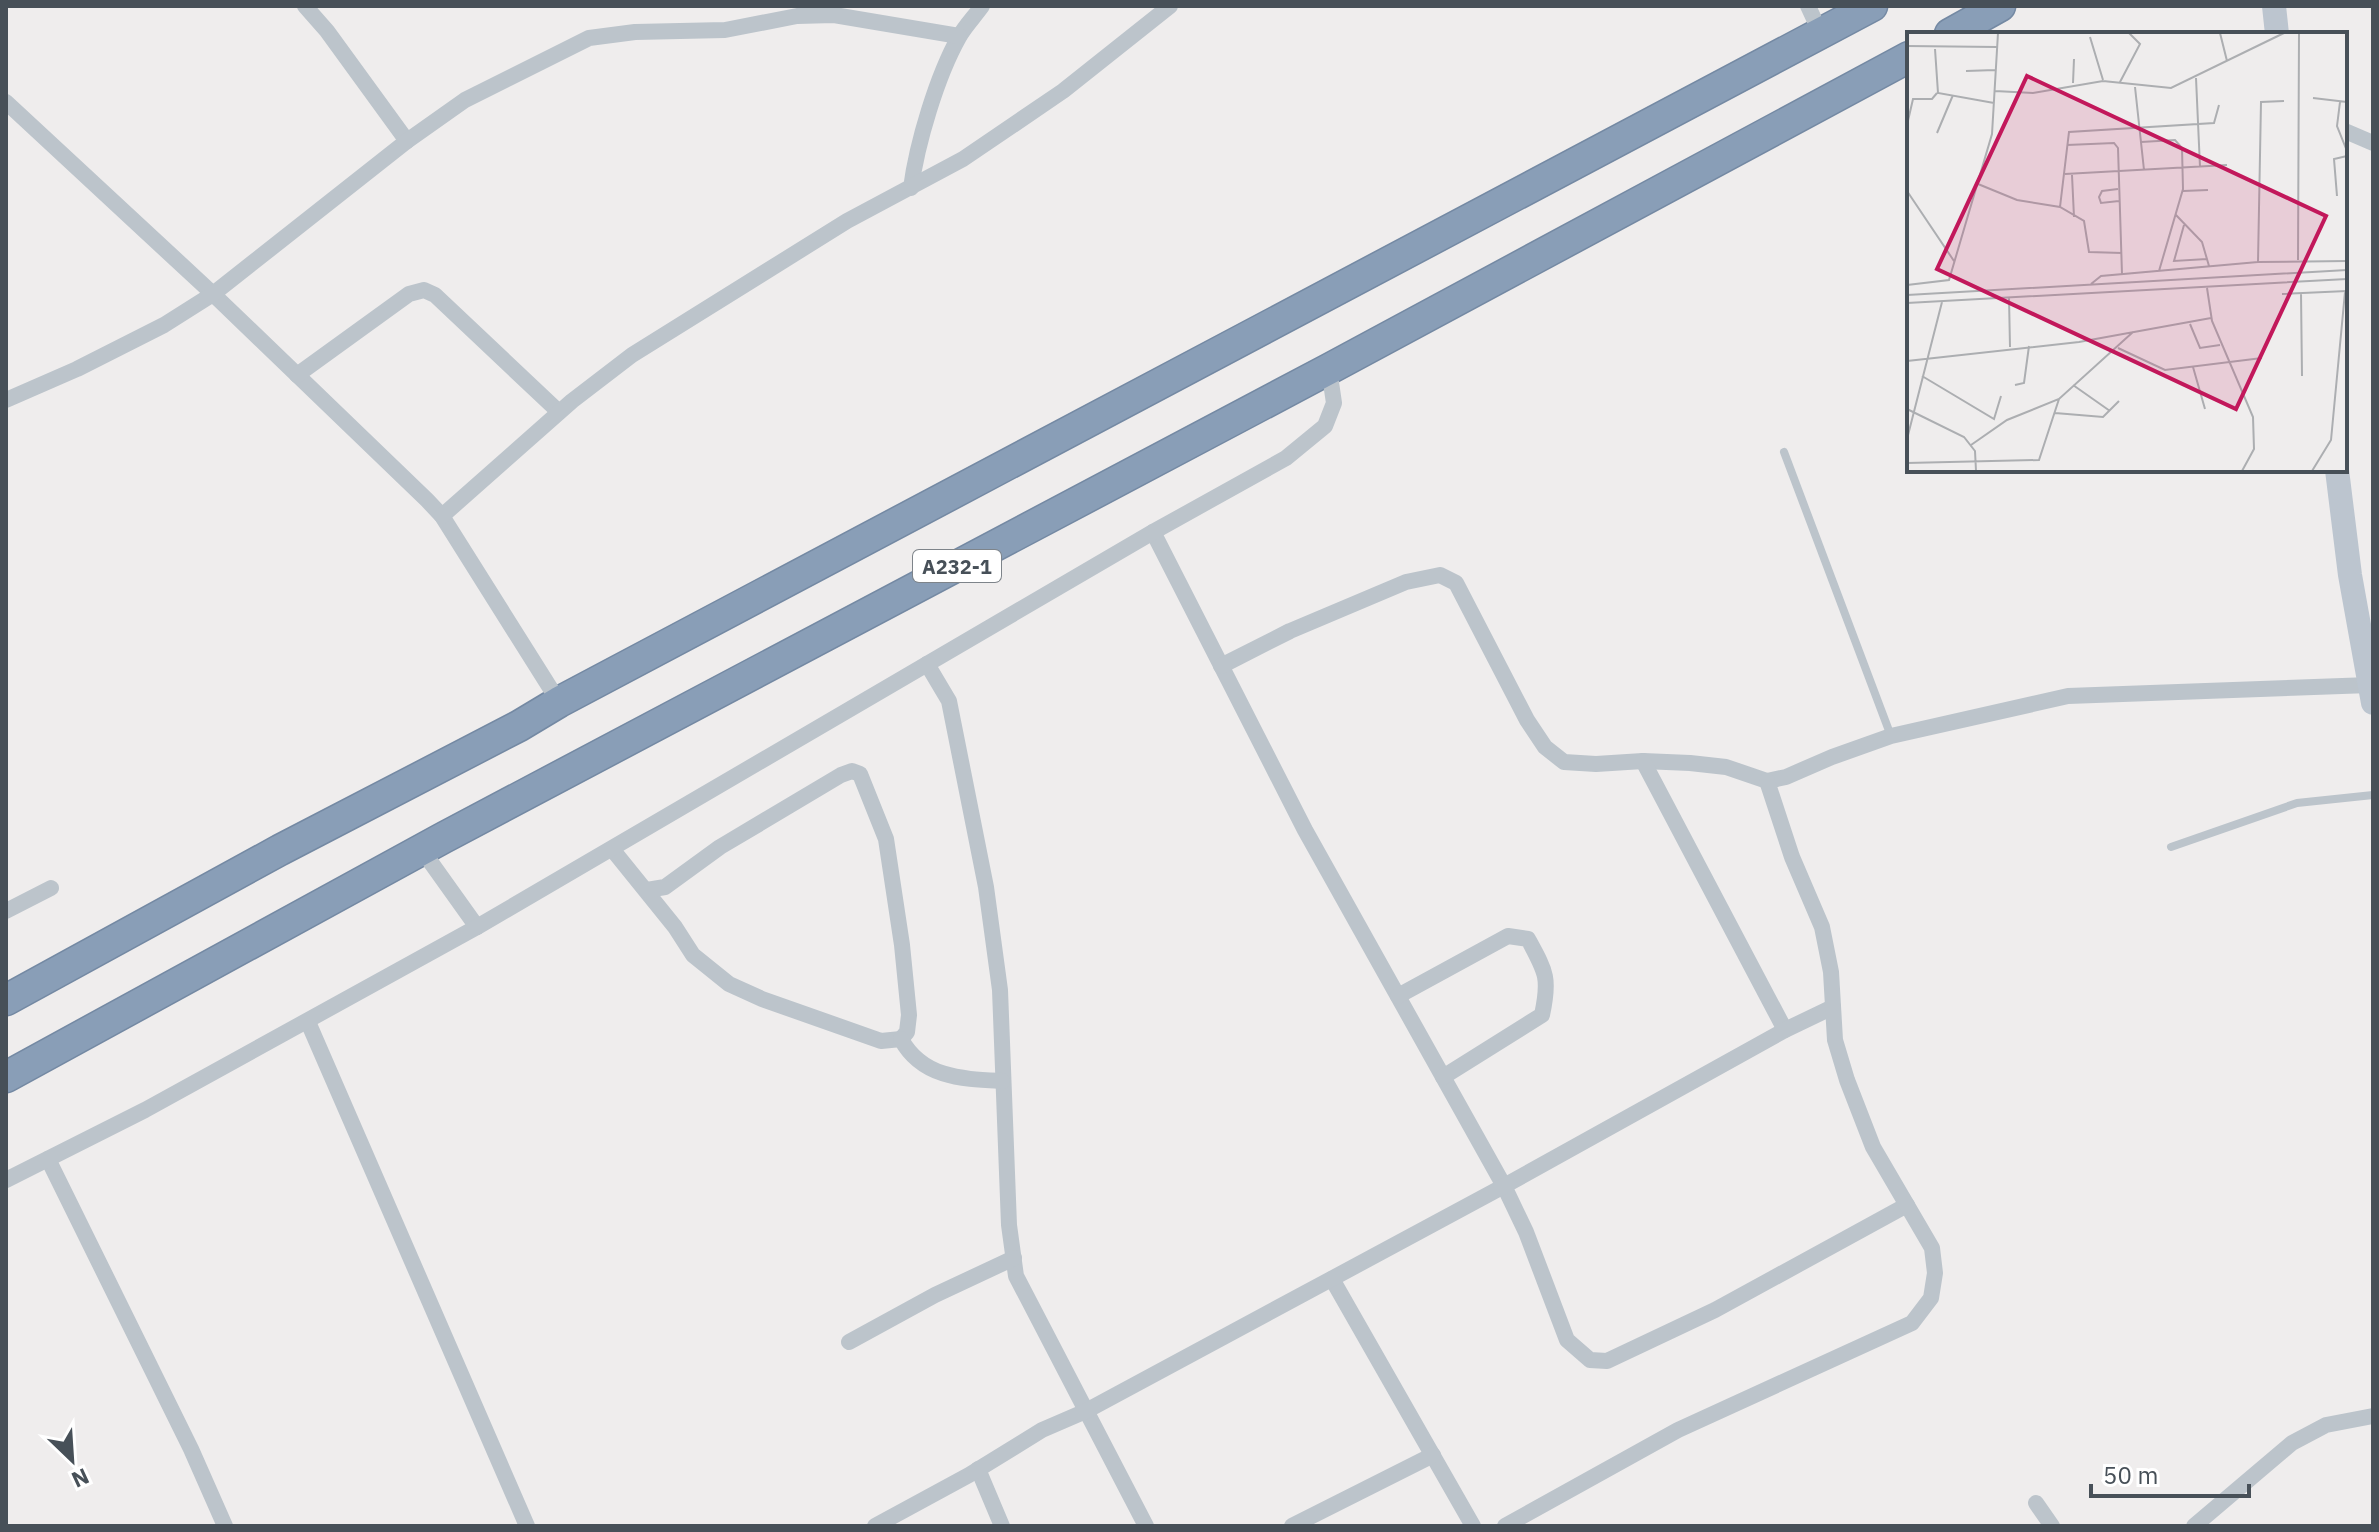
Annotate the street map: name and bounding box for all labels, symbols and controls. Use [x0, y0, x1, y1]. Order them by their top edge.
inset map [1907, 32, 2347, 472]
road number: A232-1 [913, 550, 1001, 582]
north arrow [32, 1420, 112, 1500]
scale bar [2091, 1448, 2249, 1498]
text: 50 m [2103, 1459, 2158, 1491]
text: N [67, 1462, 94, 1495]

